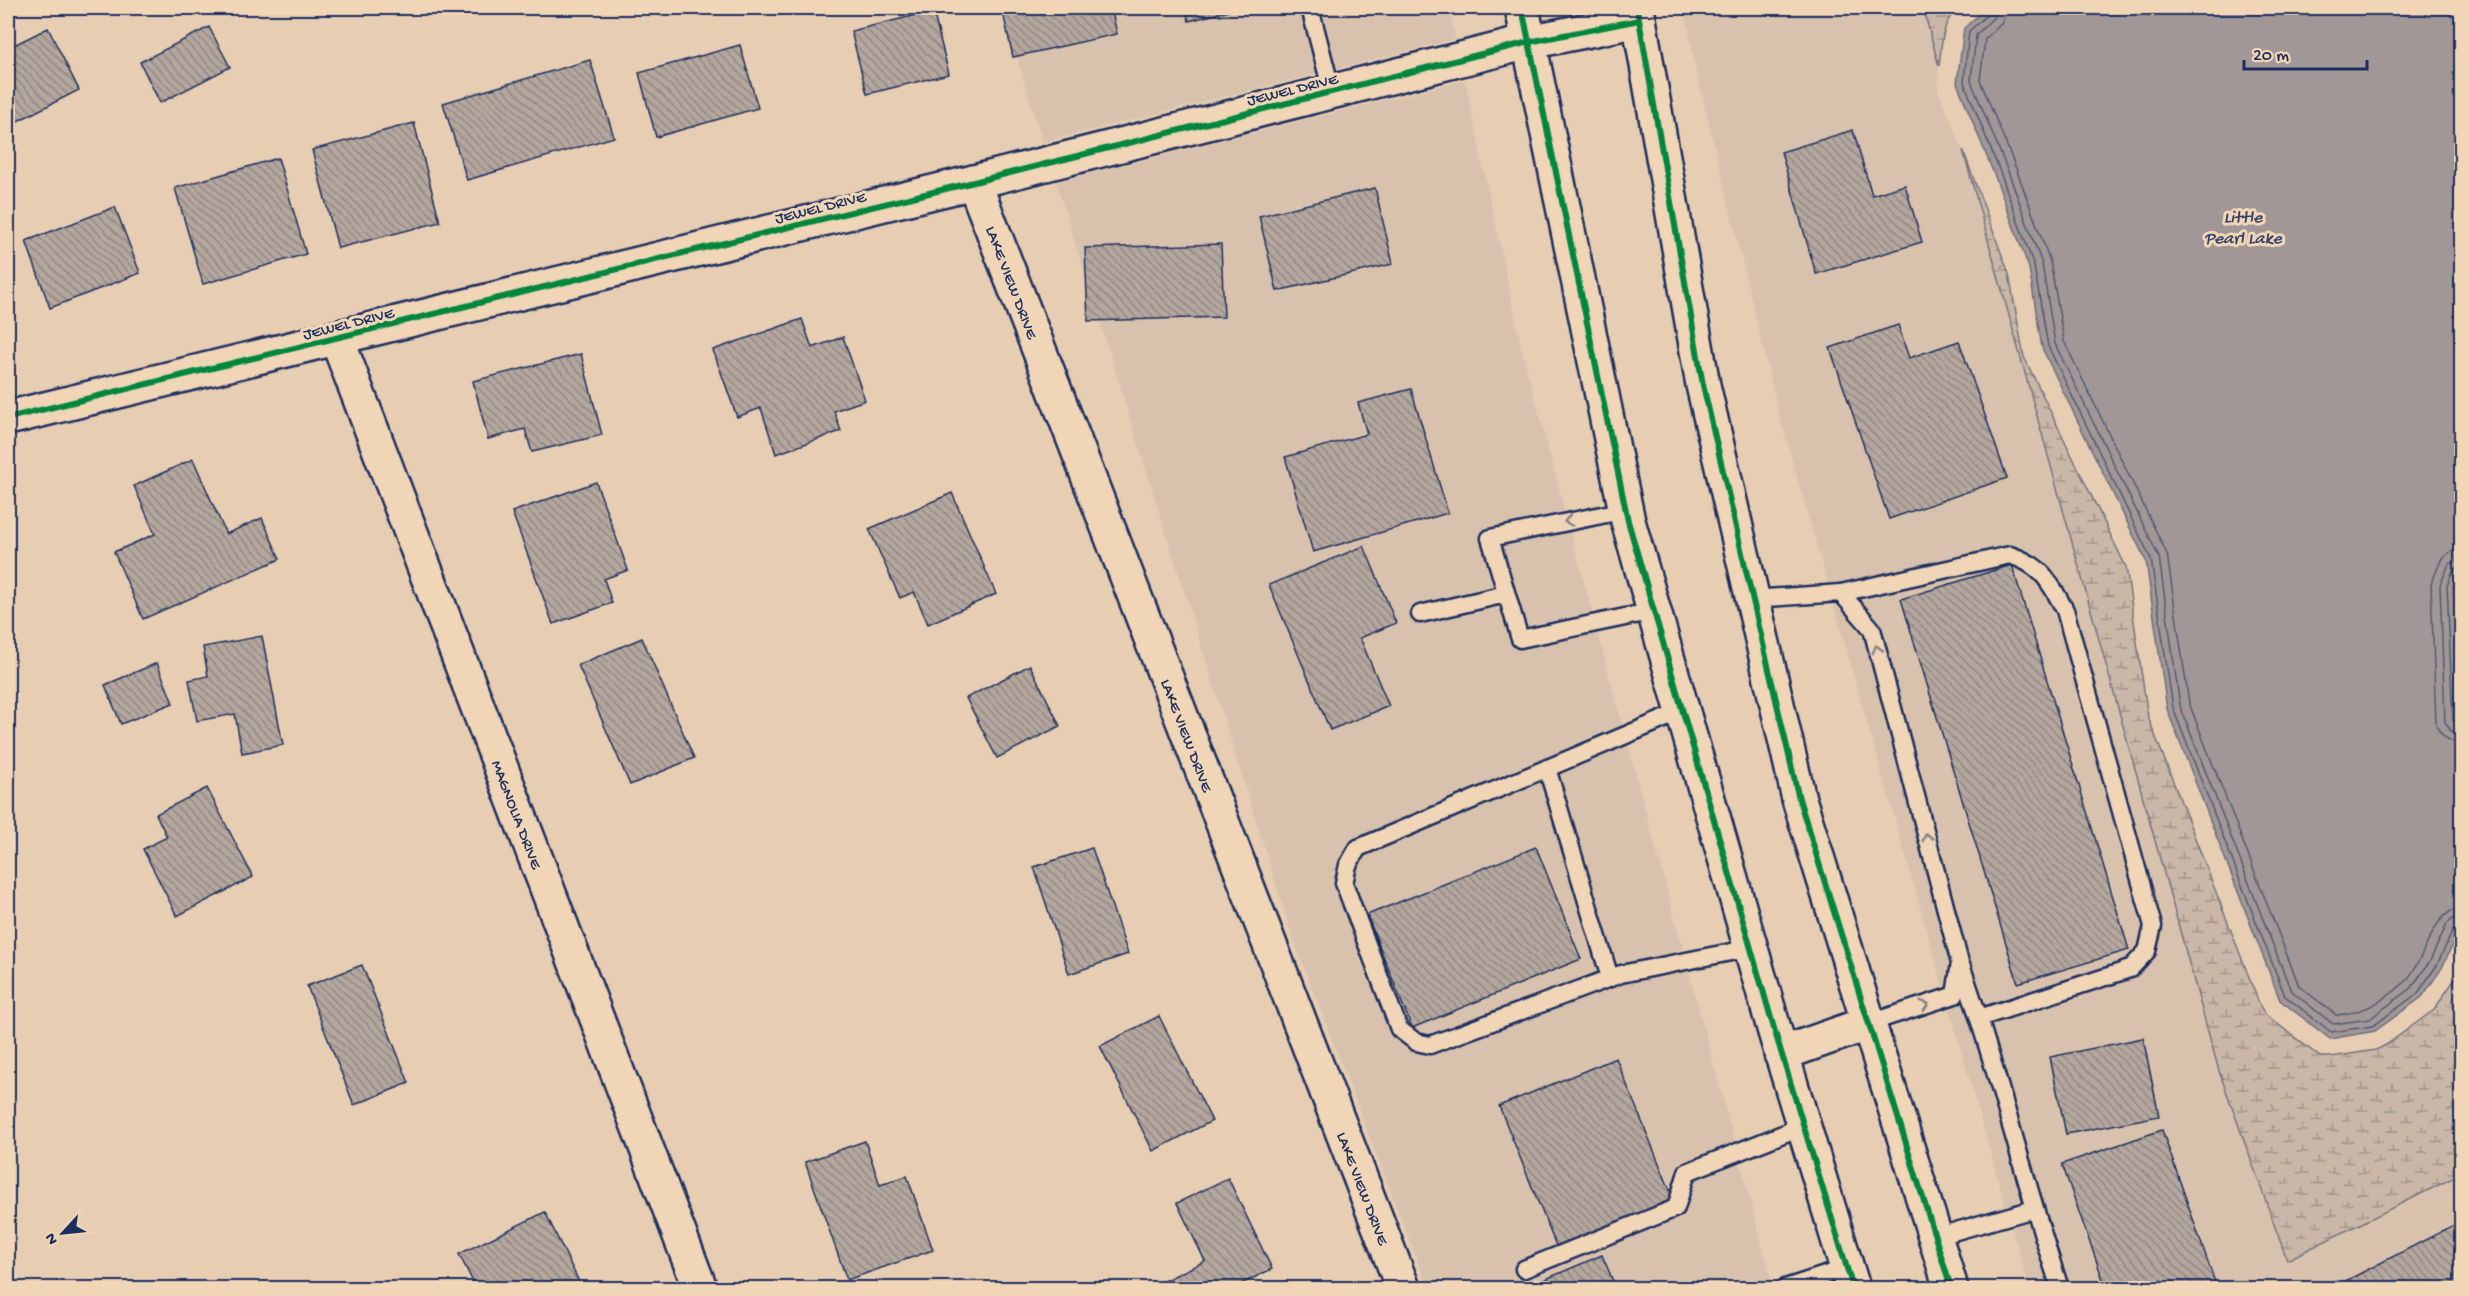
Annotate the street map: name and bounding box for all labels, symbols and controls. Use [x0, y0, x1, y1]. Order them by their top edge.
scale bar [2244, 33, 2367, 71]
text: 20 m [2253, 46, 2289, 67]
street label: JEWEL DRIVE [1245, 71, 1341, 112]
street label: JEWEL DRIVE [773, 189, 869, 230]
water label: Little Pearl Lake [2204, 208, 2283, 250]
street label: LAKE VIEW DRIVE [979, 224, 1040, 343]
street label: JEWEL DRIVE [301, 305, 397, 346]
one-way arrow [1564, 514, 1574, 527]
one-way arrow [1871, 644, 1884, 654]
street label: LAKE VIEW DRIVE [1154, 677, 1215, 796]
street label: MAGNOLIA DRIVE [485, 758, 545, 873]
one-way arrow [1921, 832, 1934, 842]
one-way arrow [1919, 1000, 1930, 1013]
street label: LAKE VIEW DRIVE [1330, 1130, 1391, 1249]
north arrow [33, 1203, 93, 1263]
text: N [42, 1229, 64, 1247]

